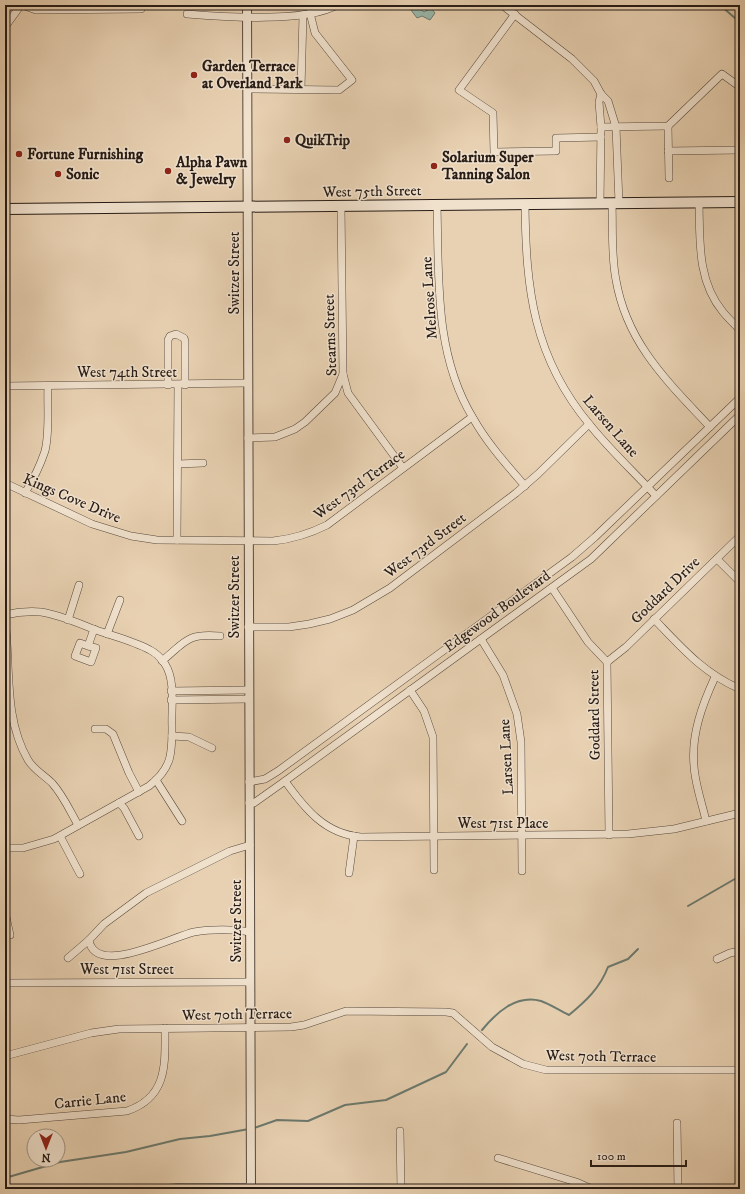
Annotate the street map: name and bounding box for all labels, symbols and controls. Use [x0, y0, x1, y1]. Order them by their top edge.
place label: Garden Terrace at Overland Park [202, 57, 303, 93]
marker: Garden Terrace at Overland Park [189, 70, 199, 80]
place label: QuikTrip [295, 131, 351, 150]
marker: QuikTrip [282, 135, 292, 145]
place label: Fortune Furnishing [27, 145, 144, 164]
place label: Solarium Super Tanning Salon [441, 148, 534, 184]
marker: Fortune Furnishing [14, 149, 24, 159]
place label: Alpha Pawn & Jewelry [175, 153, 248, 189]
marker: Solarium Super Tanning Salon [429, 161, 439, 171]
place label: Sonic [66, 165, 100, 184]
marker: Alpha Pawn & Jewelry [163, 166, 173, 176]
marker: Sonic [53, 169, 63, 179]
street label: West 75th Street [321, 181, 422, 202]
street label: Switzer Street [225, 231, 244, 314]
street label: Melrose Lane [417, 256, 442, 340]
street label: Stearns Street [320, 293, 341, 376]
street label: West 74th Street [76, 363, 177, 382]
street label: Larsen Lane [578, 391, 643, 461]
street label: West 73rd Terrace [309, 445, 409, 524]
street label: Kings Cove Drive [20, 469, 124, 528]
street label: West 73rd Street [380, 508, 470, 583]
street label: Goddard Drive [627, 553, 704, 628]
street label: Switzer Street [225, 555, 244, 638]
street label: Edgewood Boulevard [440, 566, 555, 656]
street label: Goddard Street [584, 669, 605, 761]
street label: Larsen Lane [495, 718, 518, 796]
street label: West 71st Place [457, 814, 548, 833]
street label: Switzer Street [227, 879, 246, 962]
street label: West 71st Street [79, 960, 174, 979]
street label: West 70th Terrace [181, 1004, 292, 1025]
street label: West 70th Terrace [545, 1046, 656, 1067]
street label: Carrie Lane [53, 1087, 127, 1114]
north arrow [26, 1128, 66, 1168]
scale bar [591, 1142, 686, 1168]
text: 100 m [597, 1149, 626, 1164]
text: N [41, 1150, 51, 1164]

